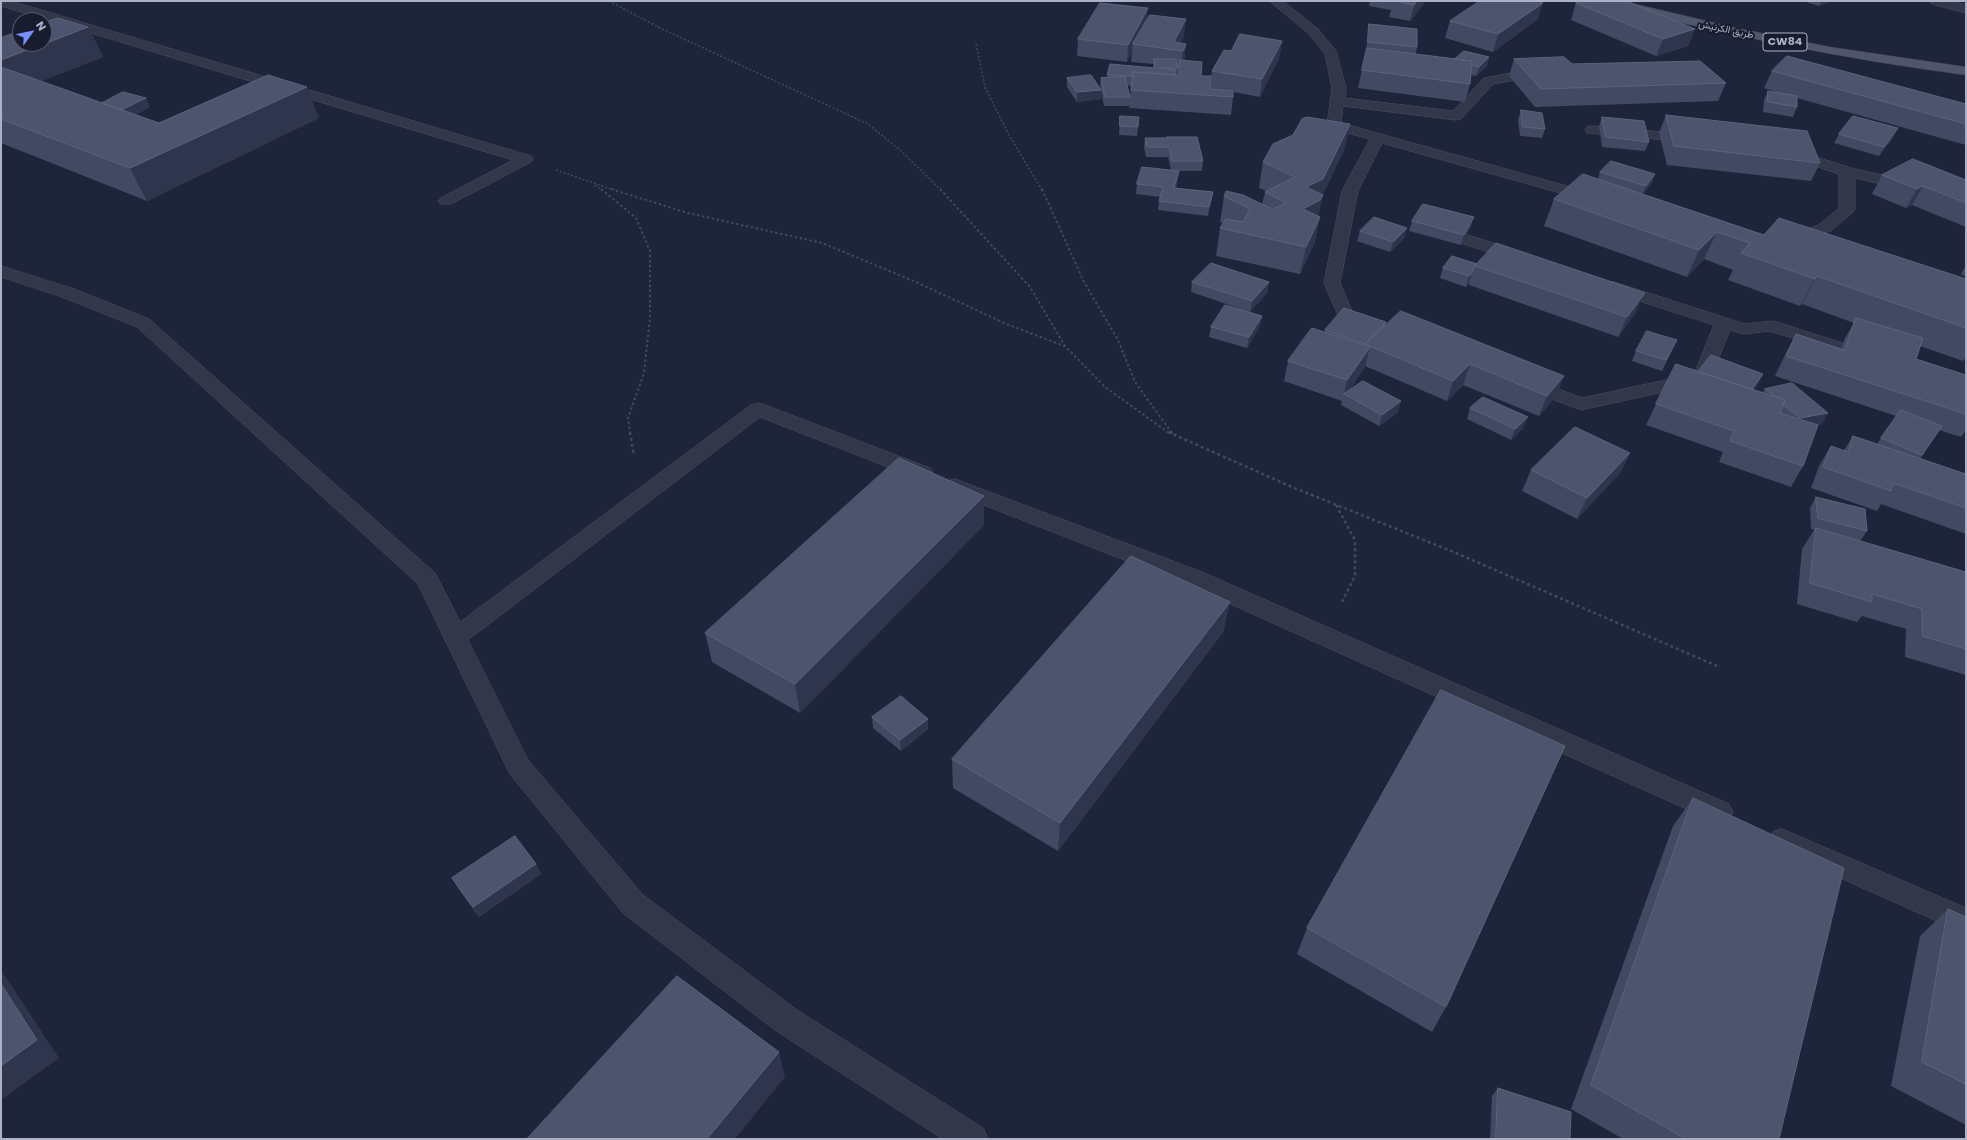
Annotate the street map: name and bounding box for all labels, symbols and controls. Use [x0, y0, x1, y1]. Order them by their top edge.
north arrow [12, 12, 52, 52]
text: N [32, 18, 50, 34]
street label: طريق الكرنيش [1697, 18, 1755, 42]
road number: CW84 [1763, 33, 1807, 51]

